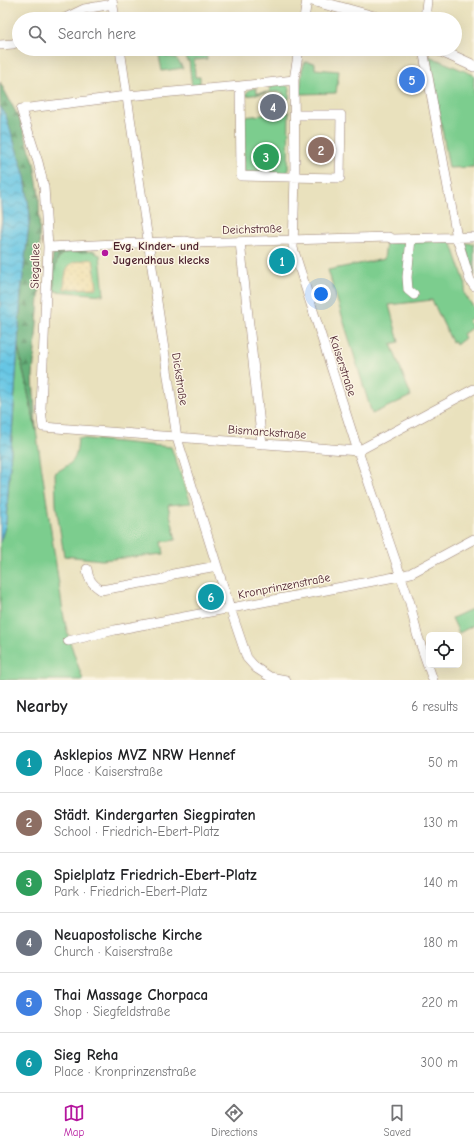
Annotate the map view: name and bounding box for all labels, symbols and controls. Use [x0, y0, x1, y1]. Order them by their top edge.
search box [12, 12, 462, 56]
icon: search [26, 23, 48, 45]
text: Search here [58, 25, 136, 43]
pin: 5 [399, 65, 425, 95]
pin: 4 [260, 92, 286, 122]
pin: 2 [308, 135, 334, 165]
pin: 3 [253, 142, 279, 172]
street label: Deichstraße [222, 221, 282, 237]
place label: Evg. Kinder- und Jugendhaus klecks [113, 239, 209, 267]
street label: Siegallee [28, 243, 42, 289]
pin: 1 [269, 246, 295, 276]
marker: Evg. Kinder- und Jugendhaus klecks [100, 248, 110, 258]
your location [311, 284, 331, 304]
street label: Kaiserstraße [327, 334, 359, 398]
street label: Dickstraße [169, 352, 191, 406]
street label: Bismarckstraße [227, 422, 307, 442]
street label: Kronprinzenstraße [237, 570, 331, 602]
pin: 6 [198, 582, 224, 612]
map controls [426, 632, 462, 668]
button: locate [426, 632, 462, 668]
text: Nearby [16, 697, 67, 716]
text: 6 results [411, 699, 458, 714]
text: Asklepios MVZ NRW Hennef [54, 746, 235, 764]
text: 1 [26, 755, 32, 770]
text: 50 m [428, 755, 458, 770]
text: Place · Kaiserstraße [54, 764, 163, 779]
text: Städt. Kindergarten Siegpiraten [54, 806, 256, 824]
text: 2 [26, 815, 32, 830]
text: 130 m [423, 815, 458, 830]
text: School · Friedrich-Ebert-Platz [54, 824, 219, 839]
text: Spielplatz Friedrich-Ebert-Platz [54, 866, 257, 884]
text: 3 [26, 875, 32, 890]
text: 140 m [424, 875, 458, 890]
text: Park · Friedrich-Ebert-Platz [54, 884, 207, 899]
text: Neuapostolische Kirche [54, 926, 202, 944]
text: 4 [26, 935, 32, 950]
text: 180 m [423, 935, 458, 950]
text: Church · Kaiserstraße [54, 944, 173, 959]
text: Thai Massage Chorpaca [54, 986, 208, 1004]
text: 5 [26, 995, 32, 1010]
text: 220 m [421, 995, 458, 1010]
text: Shop · Siegfeldstraße [54, 1004, 170, 1019]
text: Sieg Reha [54, 1046, 118, 1064]
text: 6 [26, 1055, 32, 1070]
text: 300 m [420, 1055, 458, 1070]
text: Place · Kronprinzenstraße [54, 1064, 196, 1079]
tab: Map [63, 1102, 85, 1139]
tab: Directions [211, 1102, 258, 1139]
tab: Saved [384, 1102, 411, 1139]

